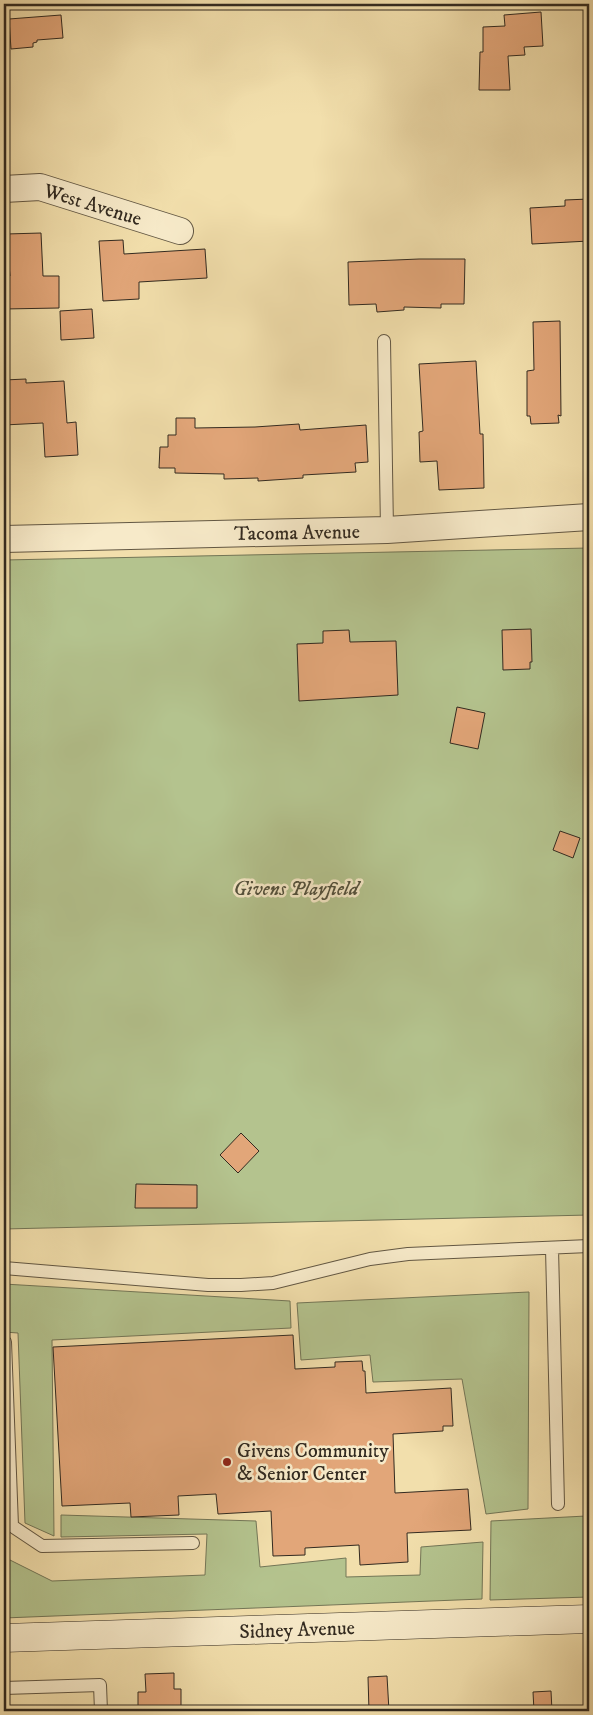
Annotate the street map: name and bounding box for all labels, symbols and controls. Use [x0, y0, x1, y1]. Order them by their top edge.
street label: West Avenue [40, 178, 144, 232]
street label: Tacoma Avenue [234, 520, 360, 547]
park label: Givens Playfield [234, 877, 362, 902]
place label: Givens Community & Senior Center [237, 1439, 389, 1487]
marker: Givens Community & Senior Center [221, 1456, 233, 1468]
street label: Sidney Avenue [239, 1616, 355, 1645]

